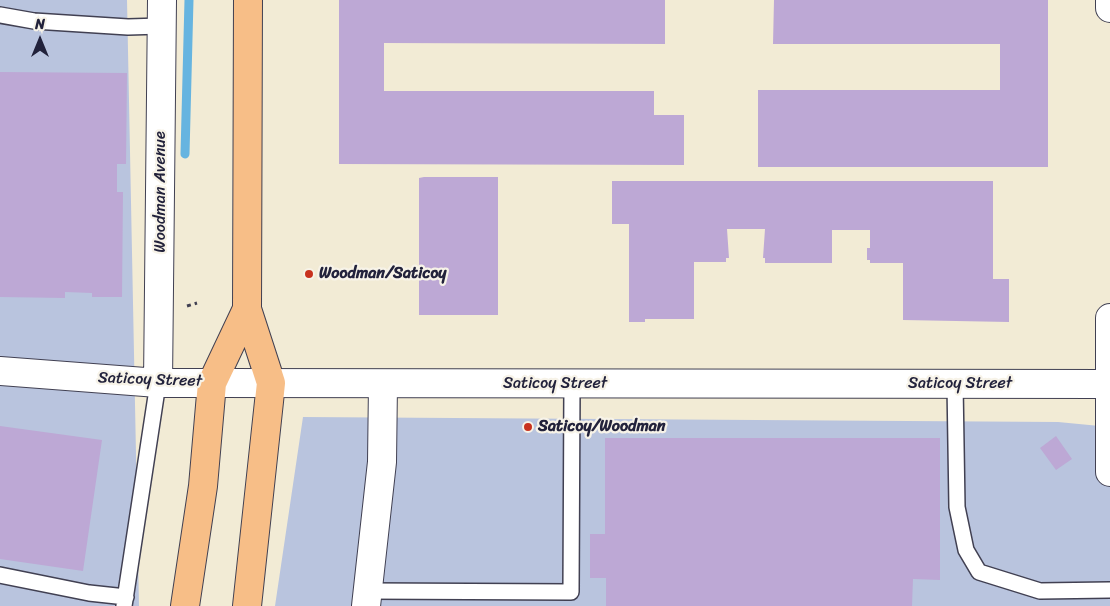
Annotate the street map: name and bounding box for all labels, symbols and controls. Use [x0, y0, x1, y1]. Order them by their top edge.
text: N [35, 12, 45, 37]
north arrow [15, 15, 65, 65]
street label: Woodman Avenue [151, 131, 171, 253]
place label: Woodman/Saticoy [319, 264, 447, 284]
marker: Woodman/Saticoy [303, 268, 315, 280]
street label: Saticoy Street [98, 369, 202, 391]
street label: Saticoy Street [503, 374, 607, 394]
street label: Saticoy Street [908, 374, 1012, 394]
place label: Saticoy/Woodman [538, 417, 666, 437]
marker: Saticoy/Woodman [522, 421, 534, 433]

